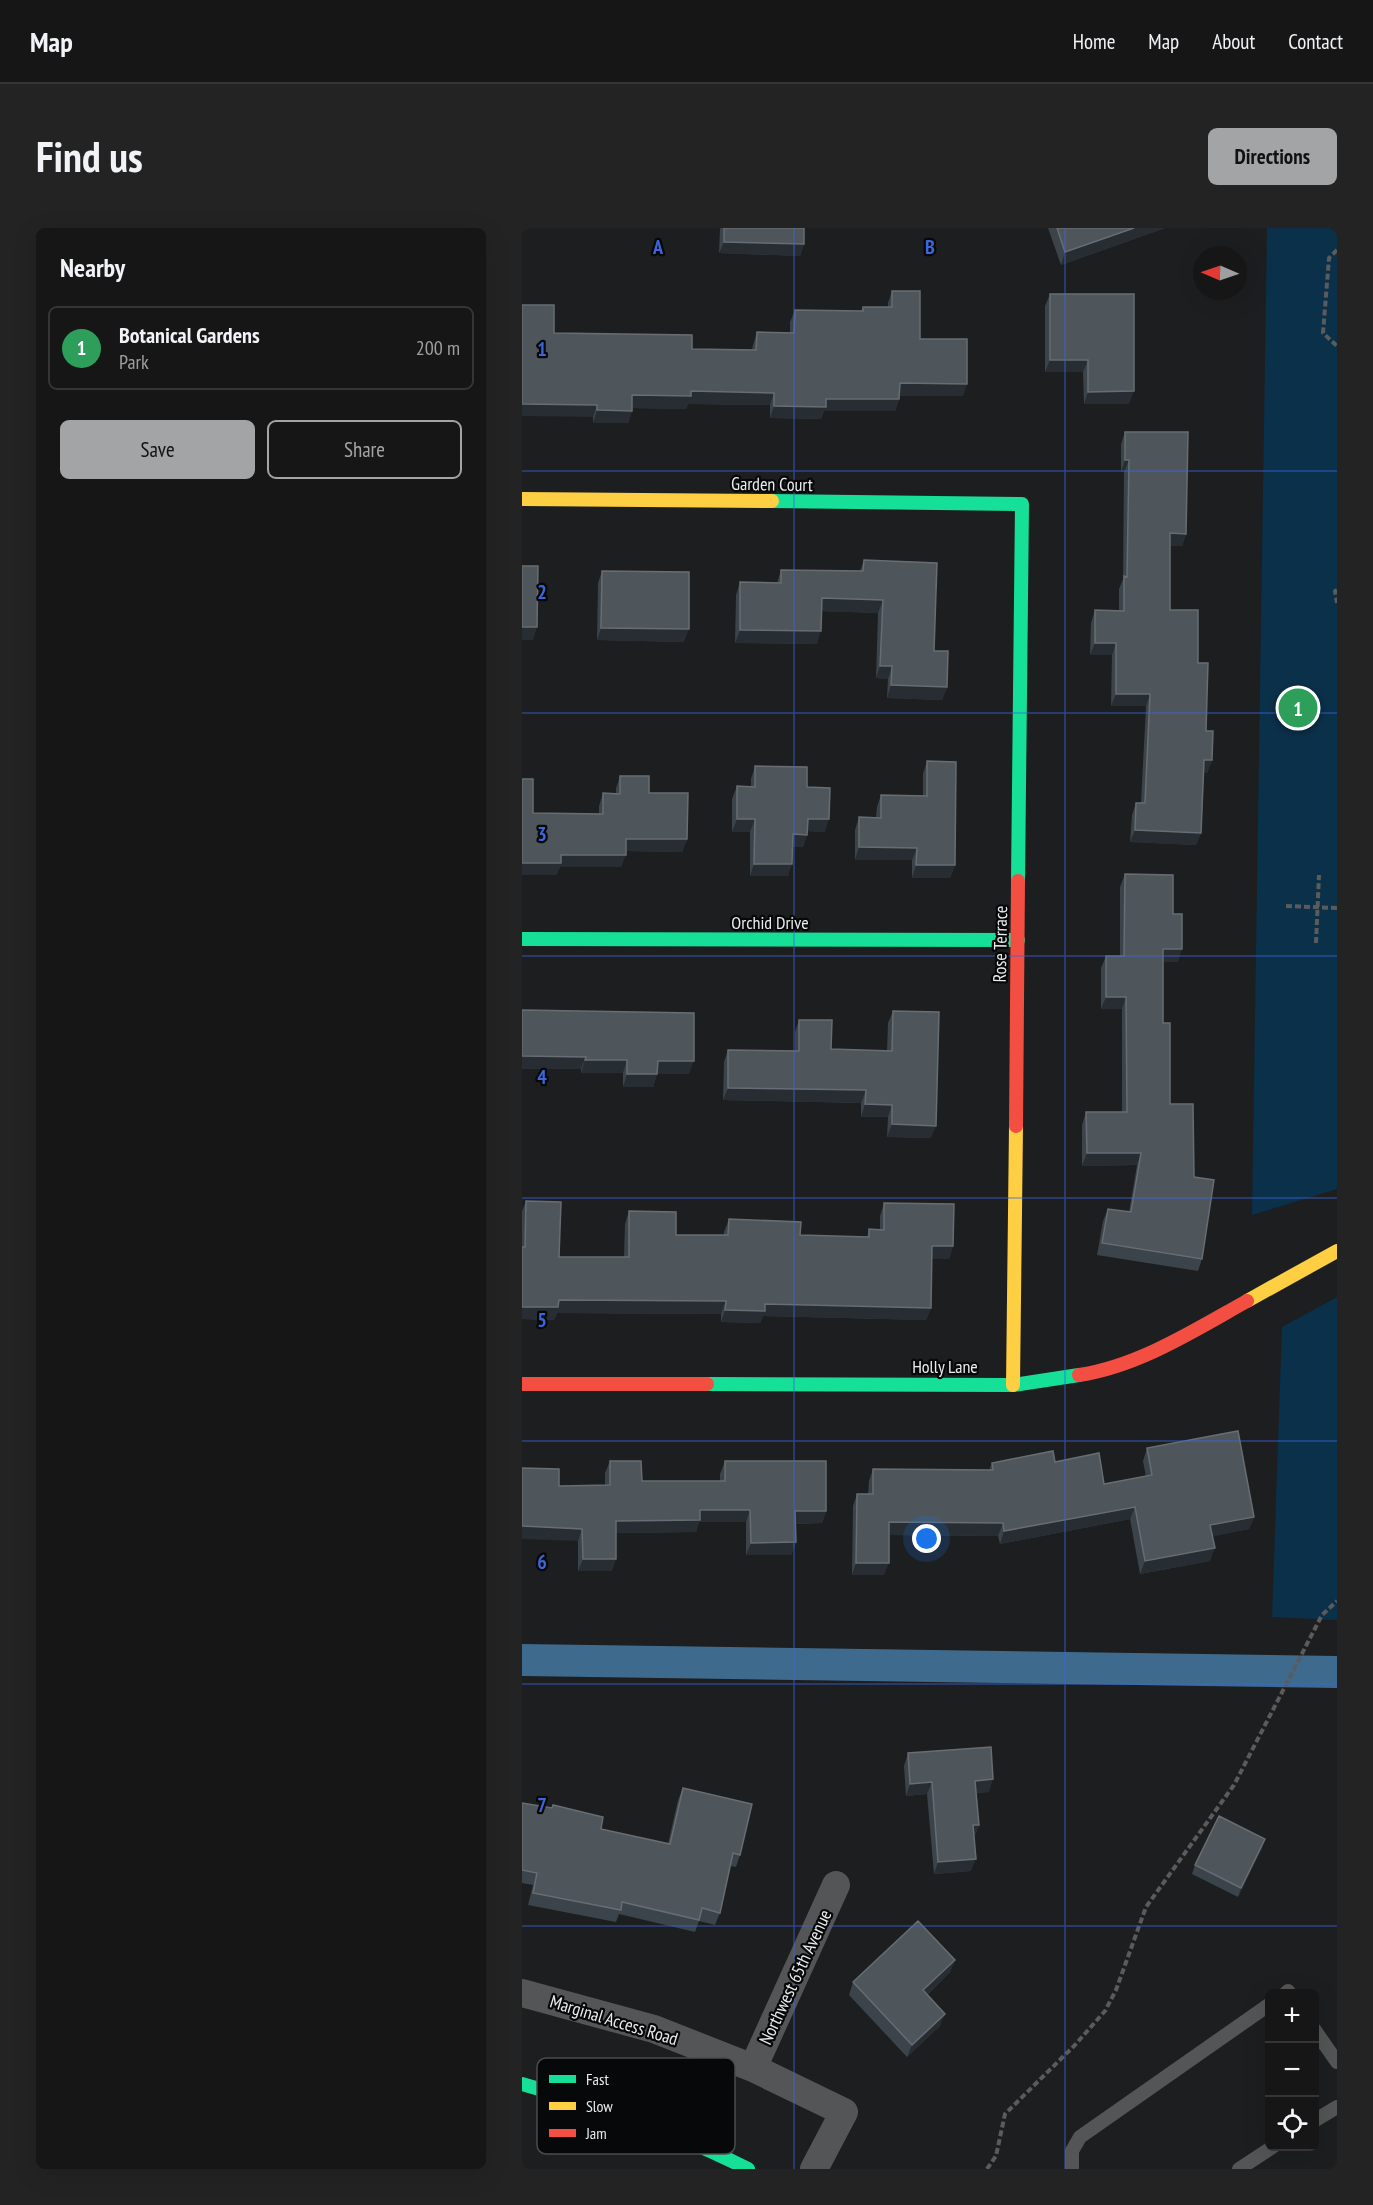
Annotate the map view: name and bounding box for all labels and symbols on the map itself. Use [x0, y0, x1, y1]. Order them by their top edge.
text: A [652, 234, 664, 260]
text: B [925, 234, 935, 260]
north arrow [1193, 246, 1247, 300]
text: 1 [537, 336, 547, 362]
street label: Garden Court [731, 472, 813, 496]
text: 2 [537, 579, 547, 605]
pin: 1 [1278, 686, 1318, 730]
text: 3 [537, 821, 547, 847]
street label: Rose Terrace [988, 905, 1012, 983]
street label: Orchid Drive [731, 911, 809, 934]
text: 4 [537, 1064, 547, 1090]
text: 5 [537, 1307, 547, 1333]
street label: Holly Lane [912, 1355, 978, 1378]
your location [912, 1524, 941, 1553]
text: 6 [537, 1549, 547, 1575]
text: 7 [537, 1792, 547, 1818]
street label: Northwest 65th Avenue [754, 1906, 836, 2048]
street label: Marginal Access Road [547, 1990, 681, 2050]
legend [537, 2058, 735, 2154]
text: Fast [586, 2069, 609, 2089]
text: Slow [586, 2096, 613, 2116]
text: Jam [585, 2123, 607, 2143]

